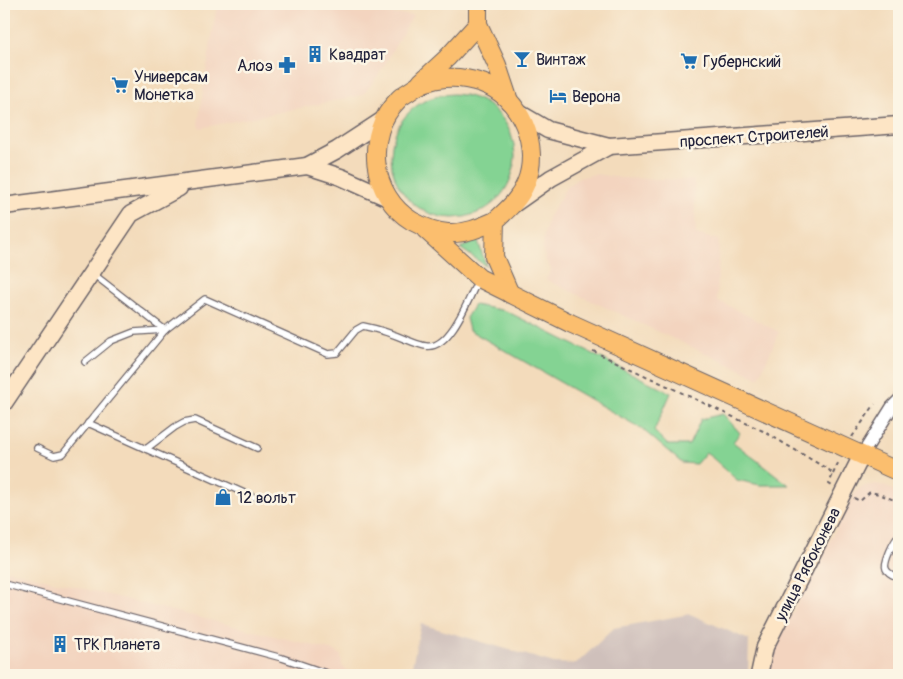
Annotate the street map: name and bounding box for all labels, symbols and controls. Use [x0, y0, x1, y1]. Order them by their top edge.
building icon: Квадрат [305, 44, 325, 64]
place label: Квадрат [329, 45, 386, 65]
bar icon: Винтаж [512, 49, 532, 69]
place label: Винтаж [536, 50, 587, 70]
supermarket icon: Губернский [679, 51, 699, 71]
place label: Губернский [703, 52, 781, 72]
pharmacy icon: Алоэ [277, 55, 297, 75]
place label: Алоэ [237, 56, 273, 76]
place label: Универсам Монетка [134, 67, 208, 105]
supermarket icon: Универсам Монетка [110, 75, 130, 95]
hotel icon: Верона [548, 86, 568, 106]
place label: Верона [572, 87, 621, 107]
street label: проспект Строителей [679, 122, 829, 152]
shop icon: 12 вольт [213, 487, 233, 507]
place label: 12 вольт [237, 488, 296, 508]
street label: улица Рябоконева [770, 504, 845, 625]
building icon: ТРК Планета [50, 634, 70, 654]
place label: ТРК Планета [74, 635, 160, 655]

